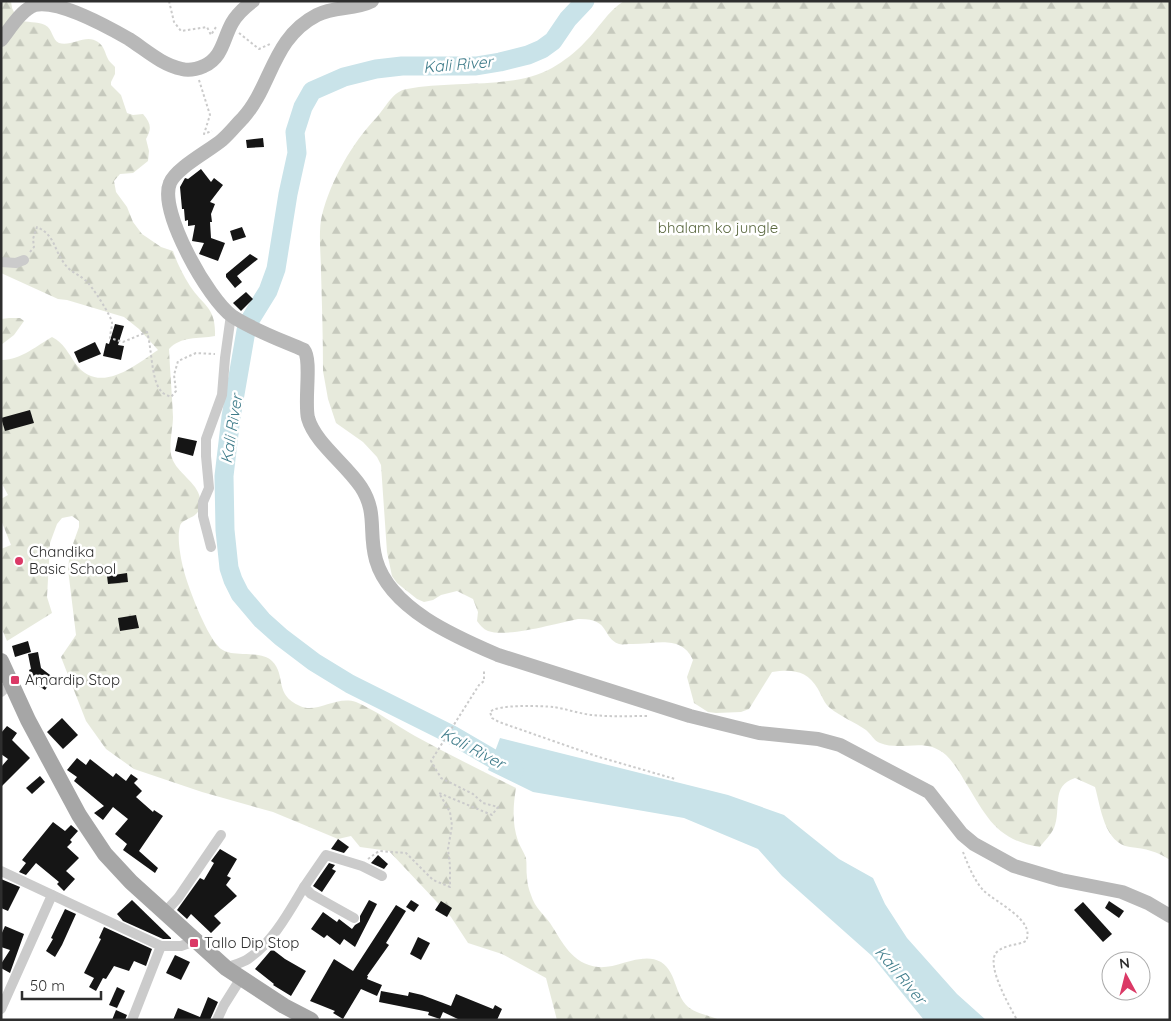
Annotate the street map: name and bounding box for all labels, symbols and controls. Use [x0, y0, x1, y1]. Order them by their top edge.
water label: Kali River [422, 51, 495, 77]
park label: bhalam ko jungle [658, 218, 778, 237]
water label: Kali River [216, 391, 247, 465]
place label: Chandika Basic School [29, 542, 116, 578]
marker: Chandika Basic School [13, 555, 25, 567]
place label: Amardip Stop [25, 670, 120, 689]
marker: Amardip Stop [9, 674, 21, 686]
water label: Kali River [438, 723, 510, 774]
place label: Tallo Dip Stop [204, 933, 299, 952]
marker: Tallo Dip Stop [188, 937, 200, 949]
water label: Kali River [871, 942, 932, 1010]
north arrow [1101, 951, 1151, 1001]
text: N [1118, 954, 1131, 973]
scale bar [22, 968, 101, 1000]
text: 50 m [30, 976, 65, 995]

